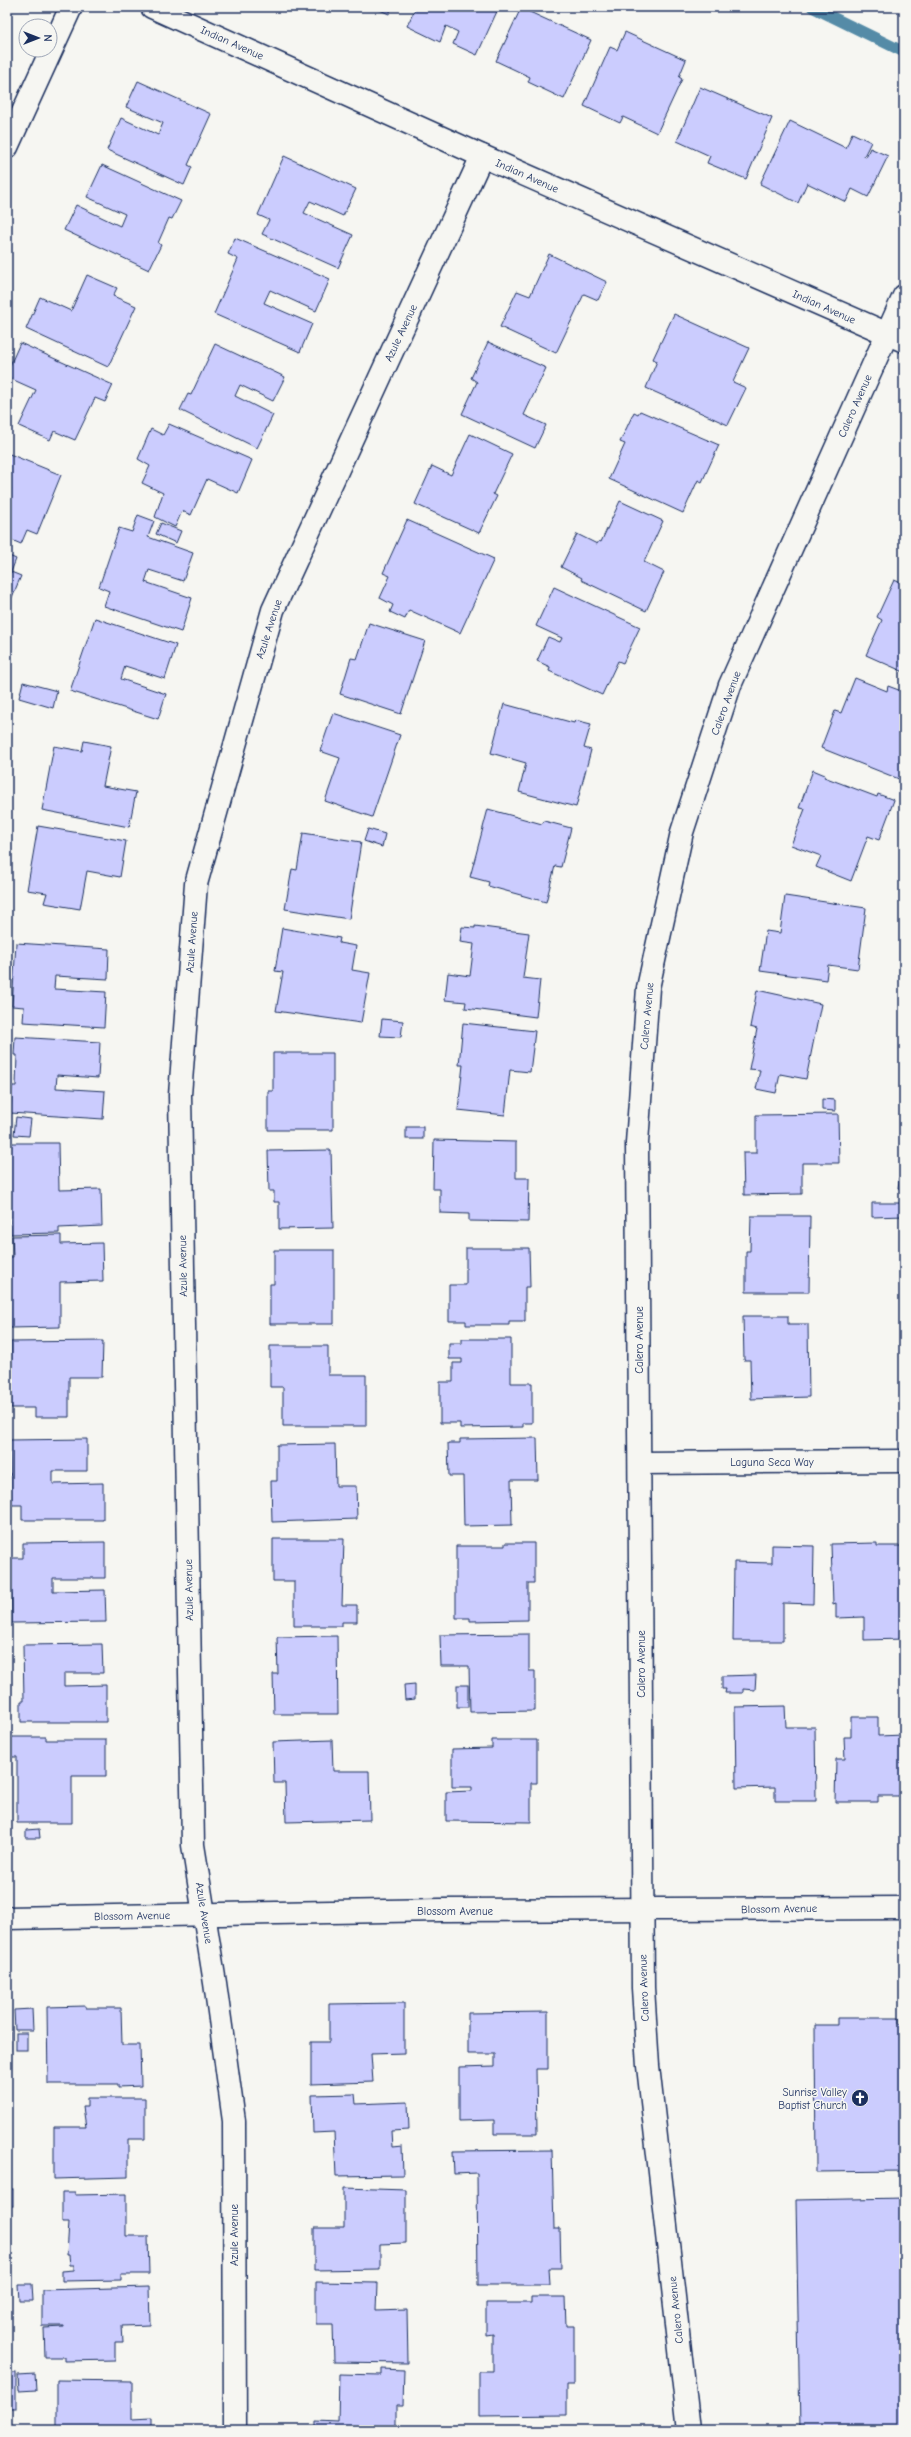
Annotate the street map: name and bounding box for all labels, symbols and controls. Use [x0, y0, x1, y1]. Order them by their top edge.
north arrow [18, 18, 58, 58]
street label: Indian Avenue [198, 23, 266, 63]
text: N [41, 34, 54, 42]
street label: Indian Avenue [493, 156, 561, 196]
street label: Indian Avenue [790, 287, 858, 327]
street label: Azule Avenue [382, 302, 420, 364]
street label: Calero Avenue [835, 372, 875, 439]
street label: Azule Avenue [253, 597, 285, 660]
street label: Calero Avenue [708, 669, 744, 737]
street label: Azule Avenue [183, 910, 201, 973]
street label: Calero Avenue [638, 981, 656, 1050]
street label: Azule Avenue [176, 1234, 190, 1297]
street label: Calero Avenue [633, 1306, 646, 1374]
street label: Laguna Seca Way [730, 1456, 814, 1469]
street label: Azule Avenue [182, 1558, 196, 1621]
street label: Calero Avenue [635, 1630, 648, 1698]
street label: Azule Avenue [193, 1881, 215, 1945]
street label: Blossom Avenue [741, 1902, 818, 1916]
street label: Blossom Avenue [417, 1905, 494, 1918]
street label: Blossom Avenue [94, 1909, 171, 1923]
street label: Calero Avenue [636, 1954, 652, 2022]
place label: Sunrise Valley Baptist Church [778, 2086, 847, 2112]
church icon: Sunrise Valley Baptist Church [850, 2088, 870, 2108]
street label: Azule Avenue [228, 2204, 241, 2266]
street label: Calero Avenue [666, 2275, 686, 2344]

